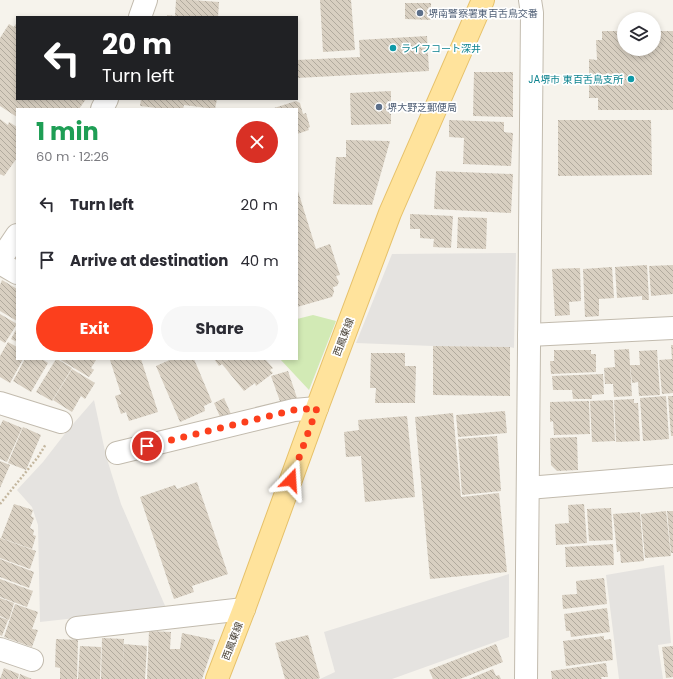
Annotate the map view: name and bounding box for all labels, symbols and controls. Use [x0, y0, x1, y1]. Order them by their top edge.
place label: 堺南警察署東百舌鳥交番 [428, 6, 538, 21]
marker: 堺南警察署東百舌鳥交番 [415, 8, 425, 18]
map controls [617, 12, 661, 56]
button: layers [617, 12, 661, 56]
text: 20 m [102, 25, 172, 64]
icon: left [36, 32, 88, 84]
place label: ライフコート深井 [401, 41, 481, 56]
marker: ライフコート深井 [388, 43, 398, 53]
text: Turn left [102, 63, 174, 88]
place label: JA堺市 東百舌鳥支所 [528, 72, 623, 87]
marker: JA堺市 東百舌鳥支所 [626, 74, 636, 84]
place label: 堺大野芝郵便局 [387, 100, 457, 115]
marker: 堺大野芝郵便局 [374, 102, 384, 112]
text: 1 min [36, 115, 99, 148]
button: close [236, 121, 278, 163]
text: 60 m · 12:26 [36, 147, 109, 166]
icon: left [36, 193, 58, 215]
text: Turn left [70, 194, 134, 215]
text: 20 m [240, 194, 278, 215]
icon: arrive [36, 249, 58, 271]
text: Arrive at destination [70, 250, 228, 271]
text: 40 m [240, 250, 279, 271]
button: Exit [36, 306, 153, 352]
button: Share [161, 306, 278, 352]
street label: 西鳳東線 [329, 316, 358, 359]
pin [130, 429, 164, 463]
icon: arrive [136, 435, 158, 457]
position arrow [270, 459, 312, 501]
street label: 西鳳東線 [218, 620, 247, 663]

